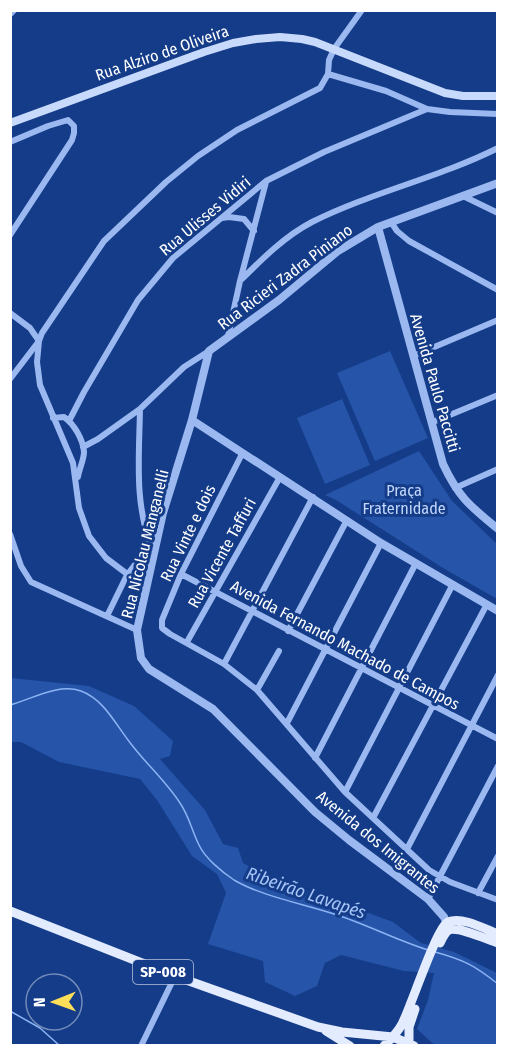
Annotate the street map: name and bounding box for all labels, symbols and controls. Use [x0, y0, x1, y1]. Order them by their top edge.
street label: Rua Alziro de Oliveira [93, 21, 231, 85]
street label: Rua Ulisses Vidiri [156, 172, 254, 260]
street label: Rua Ricieri Zadra Piniano [214, 220, 356, 334]
street label: Avenida Paulo Paccitti [406, 311, 464, 455]
street label: Rua Nicolau Manganelli [117, 467, 173, 621]
street label: Rua Vinte e dois [156, 481, 220, 585]
park label: Praça Fraternidade [362, 481, 446, 518]
street label: Rua Vicente Taffuri [184, 495, 260, 611]
street label: Avenida Fernando Machado de Campos [227, 576, 463, 714]
street label: Avenida dos Imigrantes [313, 787, 443, 898]
water label: Ribeirão Lavapés [243, 862, 369, 924]
road number: SP-008 [133, 960, 193, 984]
north arrow [24, 972, 84, 1032]
text: N [30, 997, 49, 1007]

